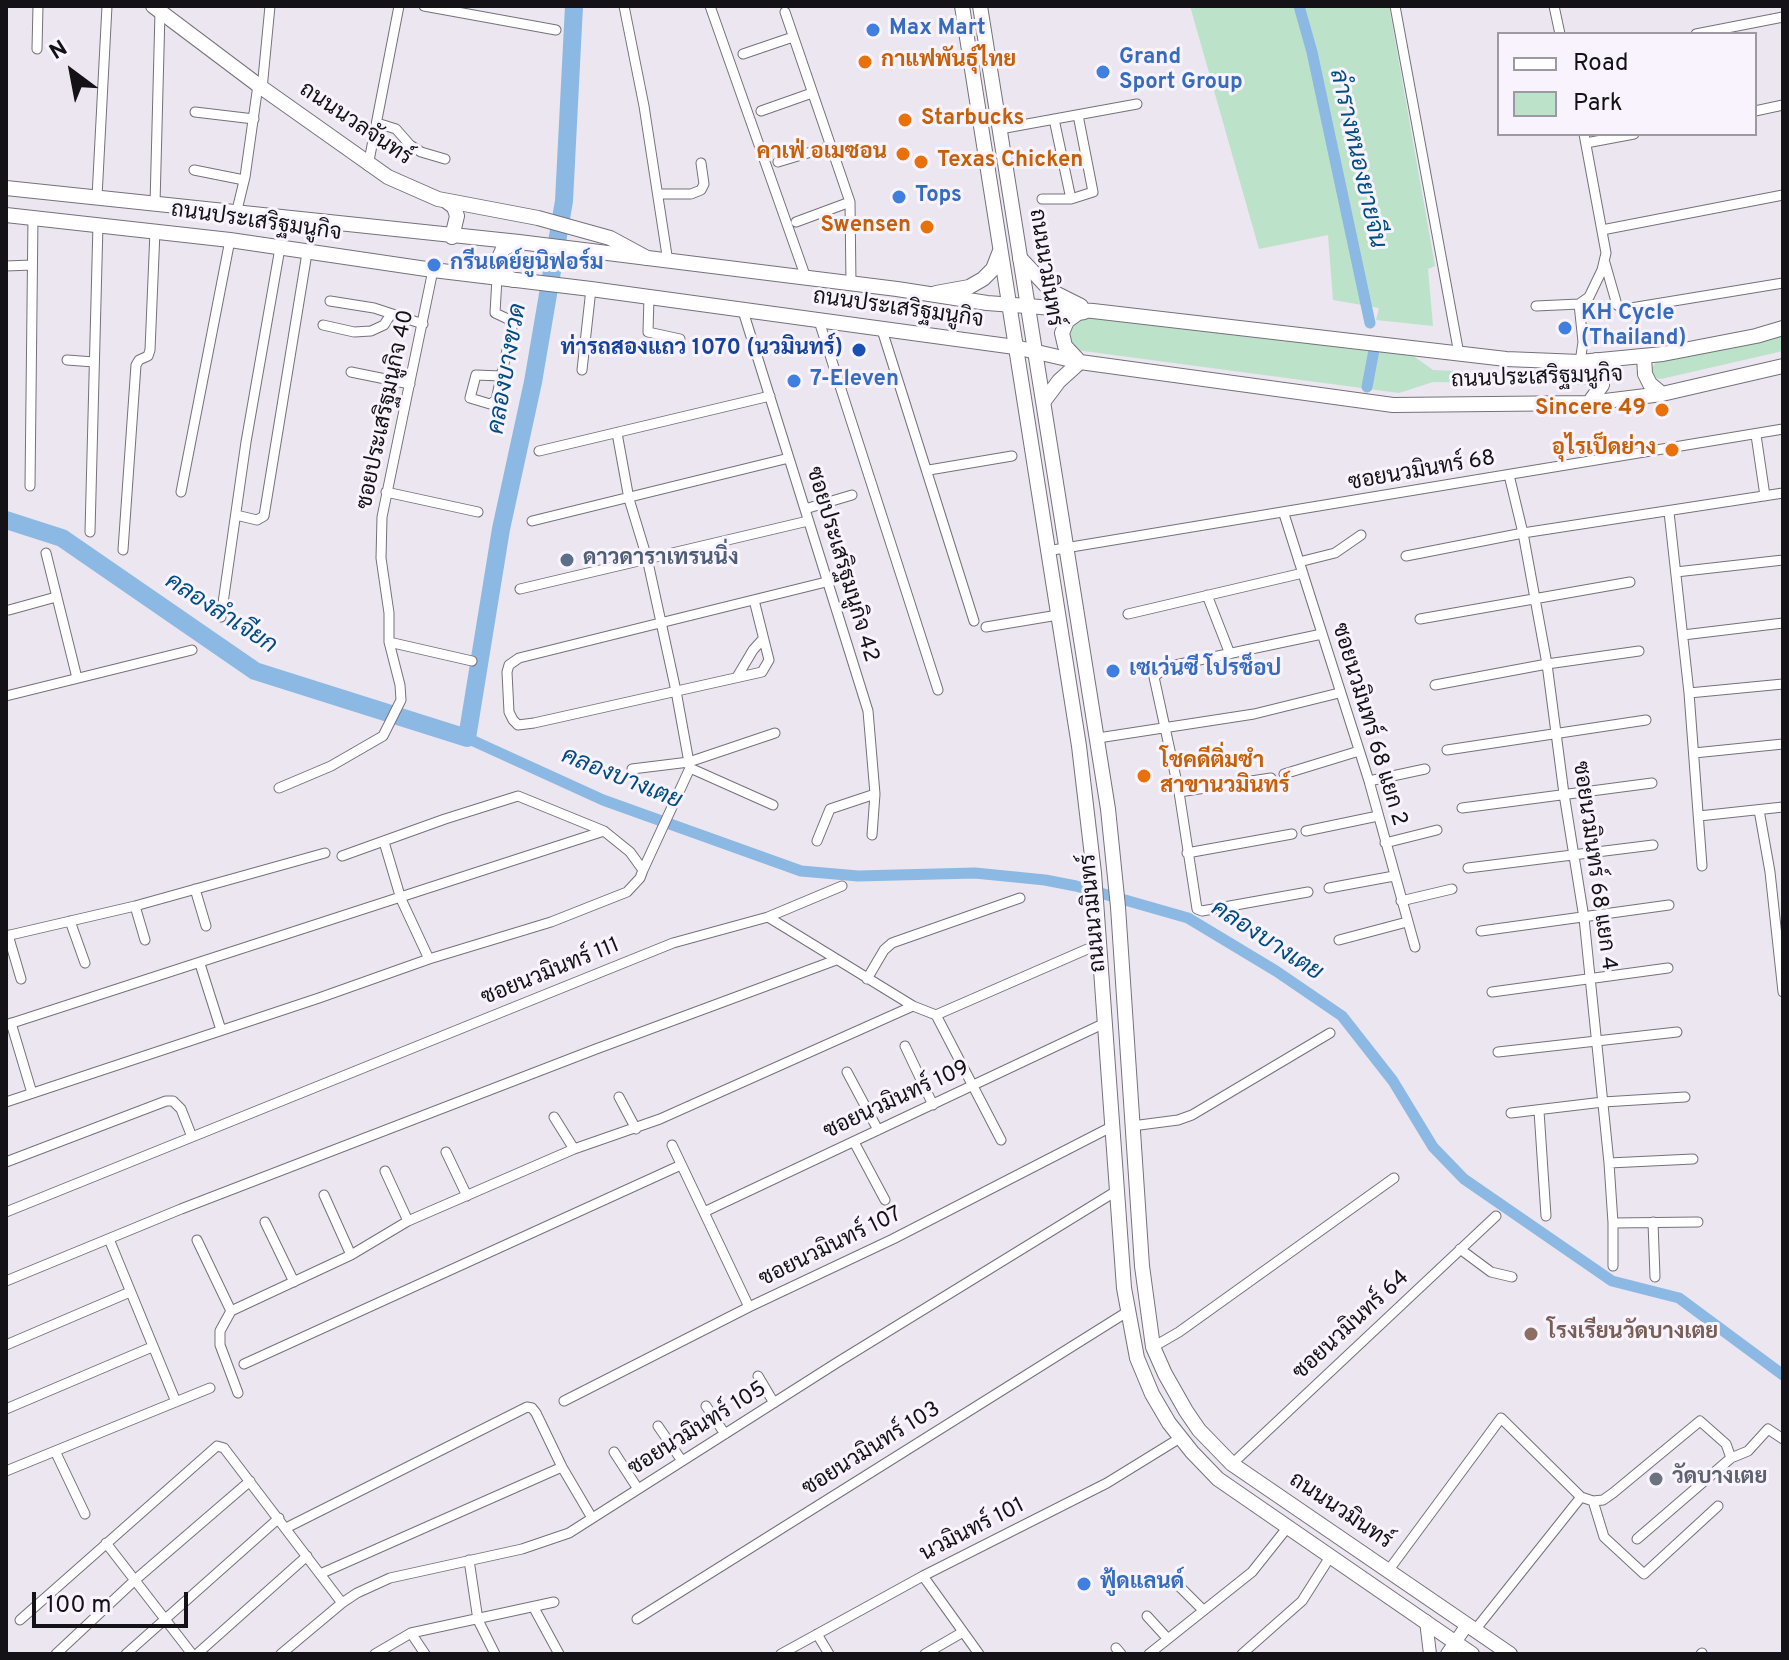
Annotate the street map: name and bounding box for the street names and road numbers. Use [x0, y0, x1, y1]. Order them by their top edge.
street label: ถนนนวลจันทร์ [294, 78, 416, 172]
street label: ถนนประเสริฐมนูกิจ [169, 198, 343, 248]
street label: ถนนนวมินทร์ [1022, 207, 1066, 329]
street label: ถนนประเสริฐมนูกิจ [811, 285, 985, 335]
street label: ซอยประเสริฐมนูกิจ 40 [353, 308, 421, 512]
street label: ถนนประเสริฐมนูกิจ [1451, 363, 1623, 395]
street label: ซอยนวมินทร์ 68 [1346, 446, 1498, 498]
street label: ซอยประเสริฐมนูกิจ 42 [799, 464, 883, 666]
street label: ซอยนวมินทร์ 68 แยก 2 [1325, 620, 1411, 830]
street label: ซอยนวมินทร์ 68 แยก 4 [1565, 760, 1621, 972]
street label: ถนนนวมินทร์ [1077, 853, 1113, 973]
street label: ซอยนวมินทร์ 111 [478, 933, 624, 1013]
street label: ซอยนวมินทร์ 109 [820, 1056, 974, 1146]
street label: ซอยนวมินทร์ 107 [755, 1202, 907, 1294]
street label: ซอยนวมินทร์ 64 [1289, 1266, 1415, 1386]
street label: ซอยนวมินทร์ 105 [624, 1377, 772, 1483]
street label: ซอยนวมินทร์ 103 [798, 1397, 946, 1503]
street label: ถนนนวมินทร์ [1283, 1468, 1397, 1556]
street label: นวมินทร์ 101 [916, 1493, 1030, 1569]

